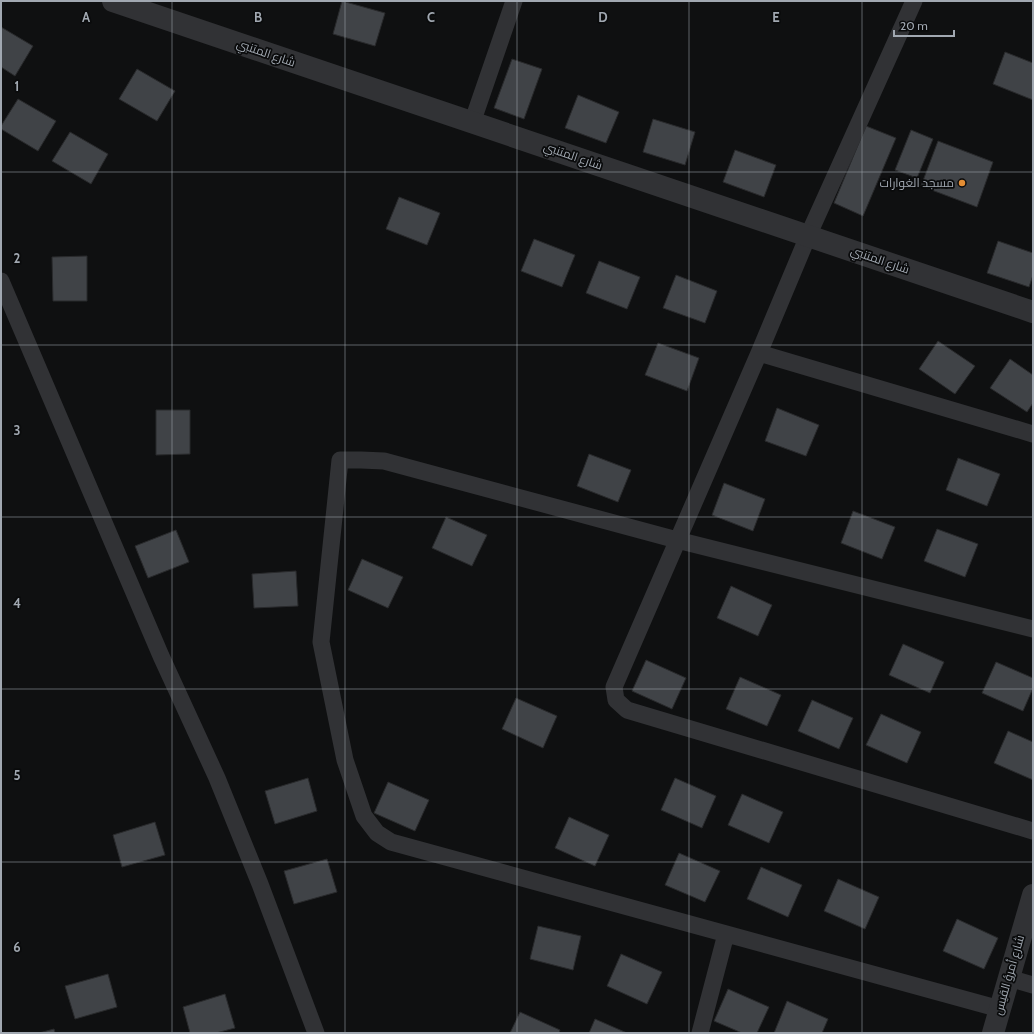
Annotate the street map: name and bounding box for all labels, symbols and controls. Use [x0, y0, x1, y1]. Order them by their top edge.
text: A [82, 9, 91, 25]
text: B [254, 9, 262, 25]
text: C [427, 9, 435, 25]
text: D [598, 9, 608, 25]
text: E [772, 9, 780, 25]
scale bar [894, 12, 954, 38]
text: 20 m [900, 18, 928, 33]
street label: شارع المتنبي [234, 36, 297, 72]
text: 1 [15, 78, 19, 94]
street label: شارع المتنبي [541, 139, 604, 175]
place label: مسجد الغوارات [879, 175, 954, 190]
marker: مسجد الغوارات [957, 178, 967, 188]
street label: شارع المتنبي [848, 243, 911, 279]
text: 2 [14, 250, 21, 266]
text: 3 [13, 422, 21, 438]
text: 4 [13, 595, 21, 611]
text: 5 [14, 767, 21, 783]
street label: شارع أمرؤ القيس [990, 933, 1028, 1017]
text: 6 [13, 939, 21, 955]

